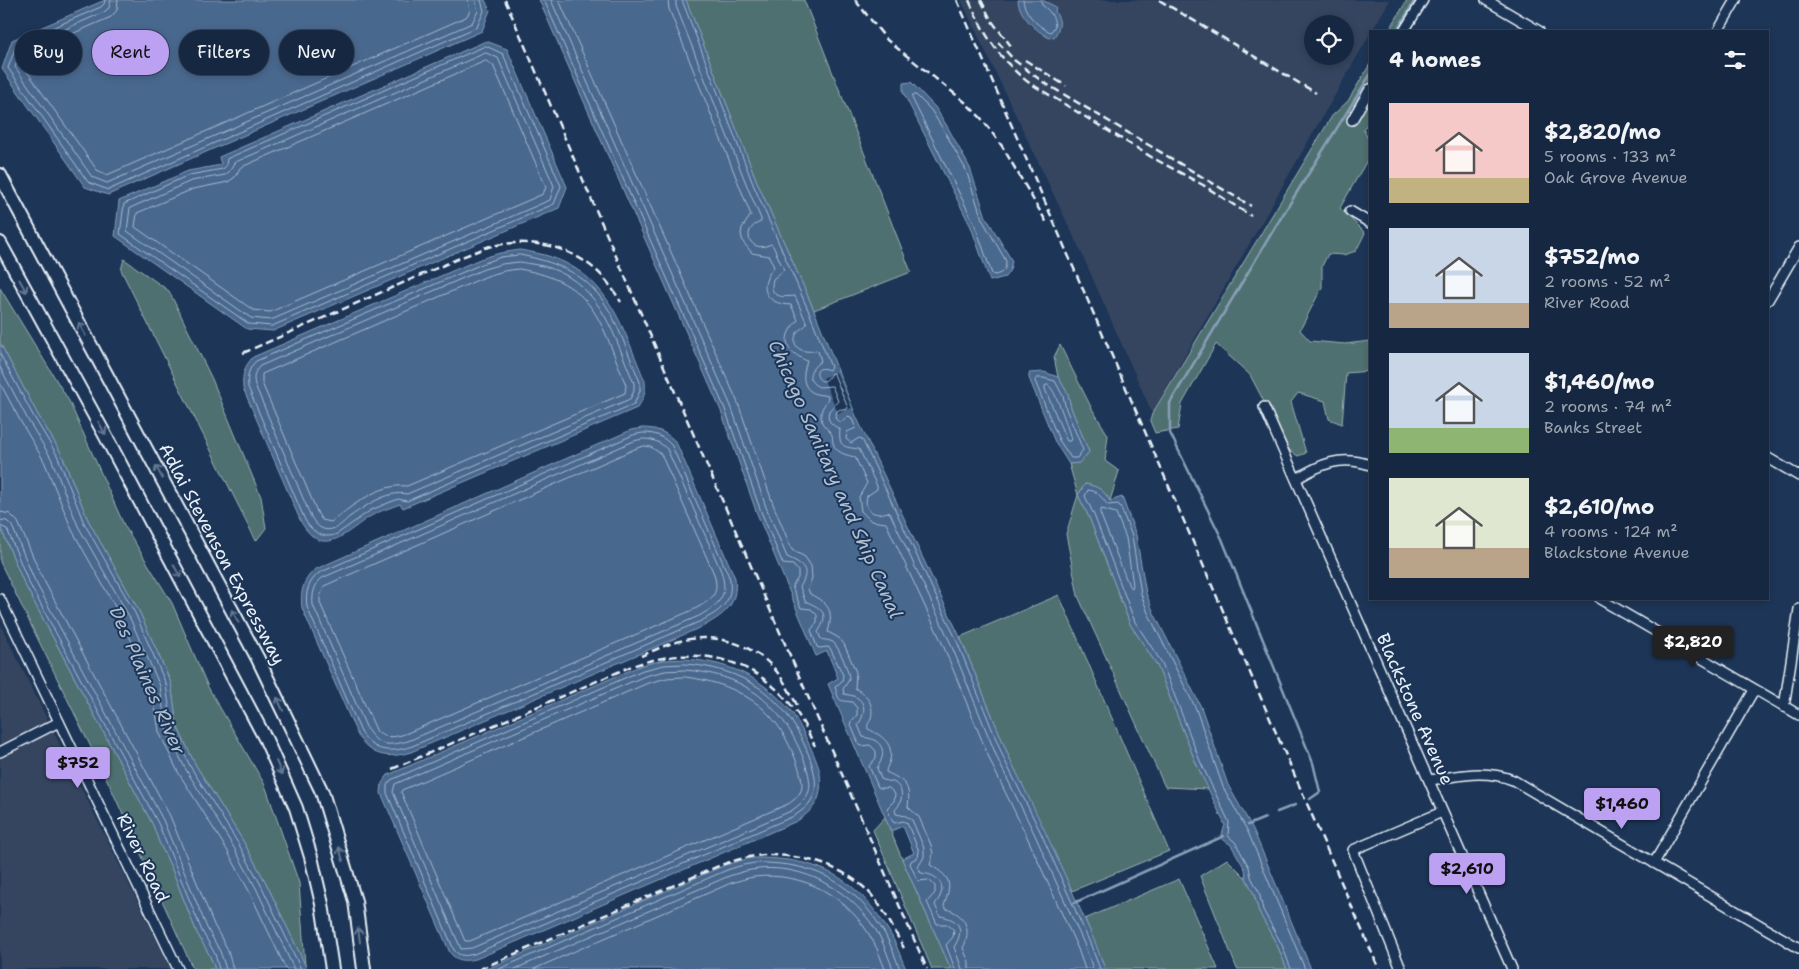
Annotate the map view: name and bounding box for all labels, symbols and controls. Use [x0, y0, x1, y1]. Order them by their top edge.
map controls [1304, 15, 1354, 65]
button: locate [1304, 15, 1354, 65]
chip: Buy [15, 30, 82, 75]
chip: Rent [92, 30, 169, 75]
chip: Filters [179, 30, 269, 75]
chip: New [279, 30, 354, 75]
text: 4 homes [1389, 46, 1481, 74]
icon: filters [1721, 46, 1749, 74]
text: $2,820/mo [1544, 118, 1661, 146]
icon: home [1429, 123, 1489, 183]
text: 5 rooms · 133 m² [1544, 146, 1676, 167]
text: Oak Grove Avenue [1544, 167, 1688, 188]
text: $752/mo [1544, 243, 1640, 271]
icon: home [1429, 248, 1489, 308]
text: 2 rooms · 52 m² [1544, 271, 1671, 292]
one-way arrow [18, 278, 28, 293]
text: River Road [1544, 292, 1630, 313]
one-way arrow [77, 322, 86, 337]
water label: Chicago Sanitary and Ship Canal [763, 336, 909, 623]
text: $1,460/mo [1544, 368, 1655, 396]
icon: home [1429, 373, 1489, 433]
text: 2 rooms · 74 m² [1544, 396, 1672, 417]
text: Banks Street [1544, 417, 1642, 438]
one-way arrow [97, 420, 107, 434]
street label: Adlai Stevenson Expressway [153, 439, 291, 669]
one-way arrow [154, 465, 164, 480]
text: $2,610/mo [1544, 493, 1654, 521]
icon: home [1429, 498, 1489, 558]
text: 4 rooms · 124 m² [1544, 521, 1678, 542]
text: Blackstone Avenue [1544, 542, 1690, 563]
one-way arrow [172, 564, 182, 579]
water label: Des Plaines River [104, 602, 192, 759]
one-way arrow [230, 608, 240, 623]
pin: $2,820 [1652, 626, 1734, 668]
street label: Blackstone Avenue [1371, 629, 1459, 789]
text: $2,820 [1664, 631, 1722, 652]
one-way arrow [275, 697, 284, 712]
pin: $752 [48, 746, 108, 789]
text: $752 [57, 752, 99, 773]
one-way arrow [274, 760, 284, 775]
pin: $1,460 [1581, 788, 1663, 830]
text: $1,460 [1595, 793, 1649, 814]
street label: River Road [111, 809, 175, 907]
one-way arrow [335, 847, 345, 863]
pin: $2,610 [1426, 852, 1508, 895]
text: $2,610 [1440, 858, 1494, 879]
one-way arrow [354, 927, 364, 943]

